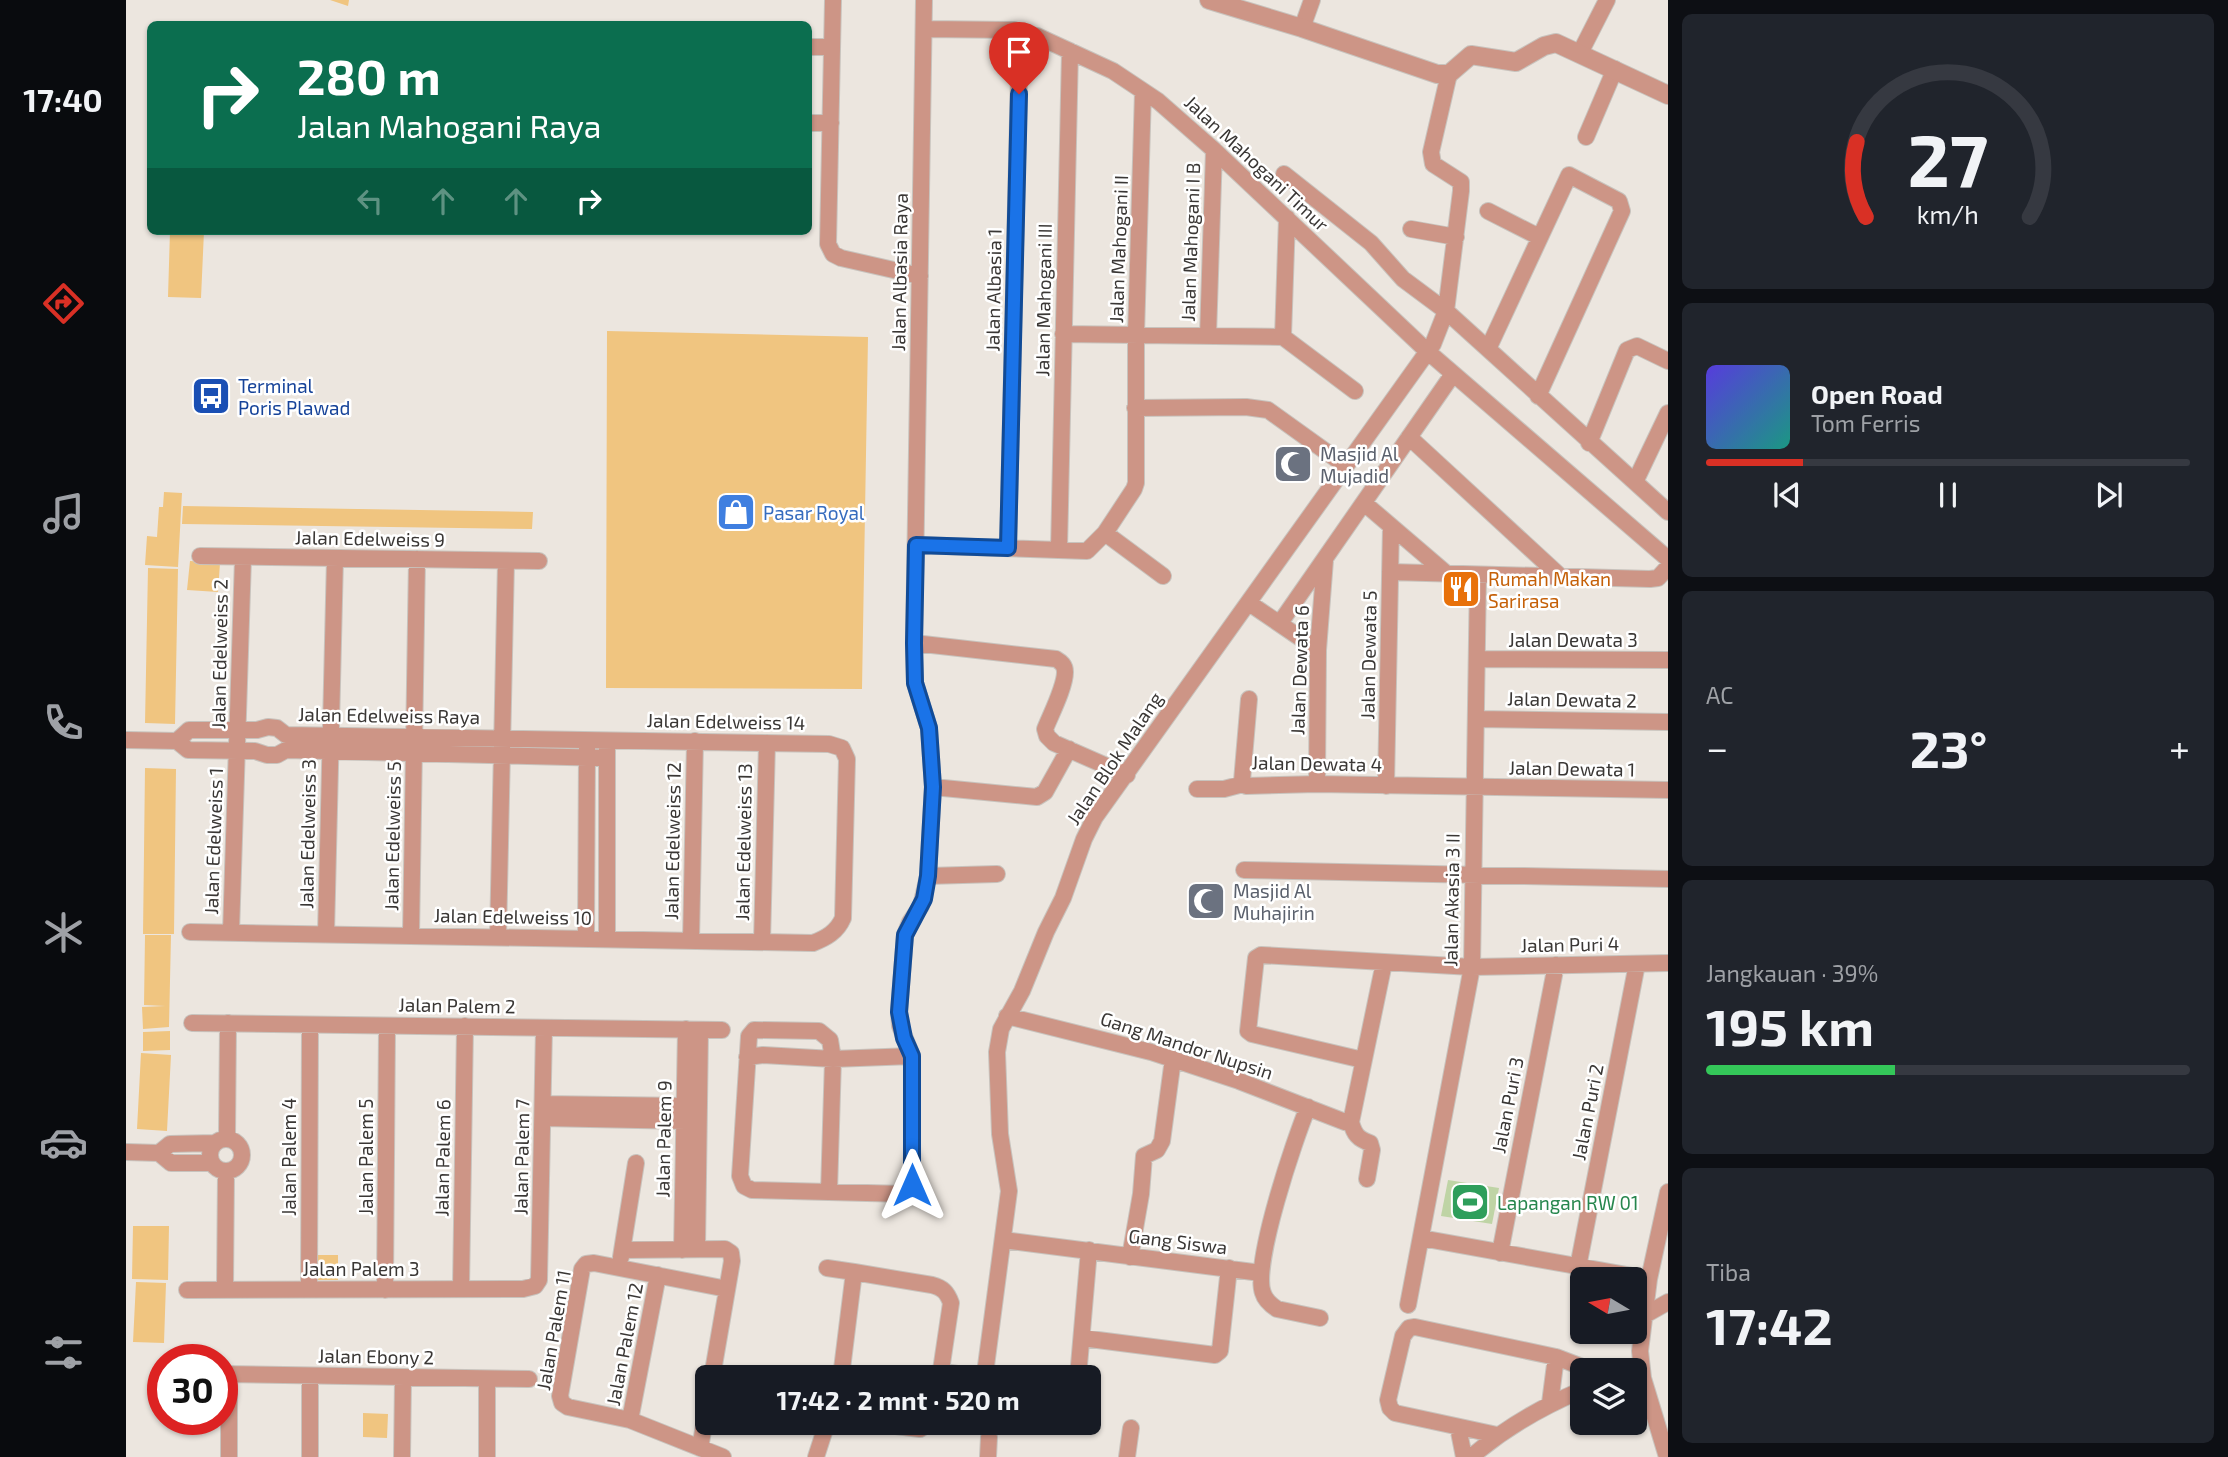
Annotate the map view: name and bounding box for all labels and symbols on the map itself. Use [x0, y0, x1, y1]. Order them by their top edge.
pin [989, 22, 1049, 94]
street label: Jalan Mahogani Timur [1180, 90, 1334, 236]
street label: Jalan Mahogani I B [1176, 162, 1204, 322]
street label: Jalan Mahogani II [1104, 175, 1132, 323]
street label: Jalan Albasia Raya [886, 193, 912, 351]
street label: Jalan Mahogani III [1030, 223, 1056, 377]
street label: Jalan Albasia 1 [980, 228, 1006, 352]
place label: Terminal Poris Plawad [238, 374, 350, 419]
bus stop icon: Terminal Poris Plawad [190, 375, 232, 417]
place label: Masjid Al Mujadid [1320, 442, 1399, 487]
mosque icon: Masjid Al Mujadid [1272, 443, 1314, 485]
shop icon: Pasar Royal [715, 491, 757, 533]
place label: Pasar Royal [763, 501, 865, 524]
street label: Jalan Edelweiss 9 [295, 525, 445, 551]
place label: Rumah Makan Sarirasa [1488, 567, 1611, 612]
restaurant icon: Rumah Makan Sarirasa [1440, 568, 1482, 610]
street label: Jalan Edelweiss 2 [206, 579, 232, 729]
street label: Jalan Dewata 5 [1355, 590, 1381, 720]
street label: Jalan Dewata 6 [1285, 605, 1313, 735]
street label: Jalan Dewata 3 [1508, 628, 1638, 651]
street label: Jalan Dewata 2 [1507, 686, 1637, 712]
street label: Jalan Blok Malang [1061, 687, 1167, 829]
street label: Jalan Edelweiss Raya [298, 702, 480, 728]
street label: Jalan Edelweiss 14 [646, 708, 806, 734]
street label: Jalan Dewata 4 [1251, 750, 1383, 776]
street label: Jalan Dewata 1 [1509, 755, 1635, 781]
street label: Jalan Edelweiss 3 [294, 759, 320, 909]
street label: Jalan Edelweiss 5 [379, 761, 405, 911]
street label: Jalan Edelweiss 12 [659, 762, 685, 920]
street label: Jalan Edelweiss 13 [730, 763, 756, 921]
street label: Jalan Edelweiss 1 [199, 767, 227, 915]
street label: Jalan Akasia 3 II [1438, 833, 1464, 967]
place label: Masjid Al Muhajirin [1233, 879, 1315, 924]
mosque icon: Masjid Al Muhajirin [1185, 880, 1227, 922]
street label: Jalan Edelweiss 10 [434, 903, 592, 929]
street label: Jalan Puri 4 [1521, 932, 1619, 956]
street label: Jalan Palem 2 [398, 992, 516, 1018]
street label: Gang Mandor Nupsin [1098, 1006, 1276, 1084]
street label: Jalan Puri 3 [1486, 1055, 1528, 1155]
street label: Jalan Puri 2 [1566, 1062, 1608, 1162]
street label: Jalan Palem 9 [650, 1080, 676, 1198]
street label: Jalan Palem 4 [277, 1098, 300, 1216]
street label: Jalan Palem 7 [508, 1098, 534, 1215]
street label: Jalan Palem 5 [354, 1099, 377, 1215]
street label: Jalan Palem 6 [429, 1099, 455, 1217]
position arrow [875, 1148, 949, 1222]
sports icon: Lapangan RW 01 [1449, 1181, 1491, 1223]
place label: Lapangan RW 01 [1497, 1191, 1639, 1214]
street label: Gang Siswa [1127, 1224, 1229, 1258]
street label: Jalan Palem 3 [302, 1257, 420, 1280]
north arrow [1570, 1267, 1647, 1344]
street label: Jalan Palem 11 [531, 1268, 575, 1392]
street label: Jalan Palem 12 [601, 1281, 647, 1407]
street label: Jalan Ebony 2 [318, 1343, 434, 1369]
speed limit sign: 30 [147, 1344, 238, 1435]

